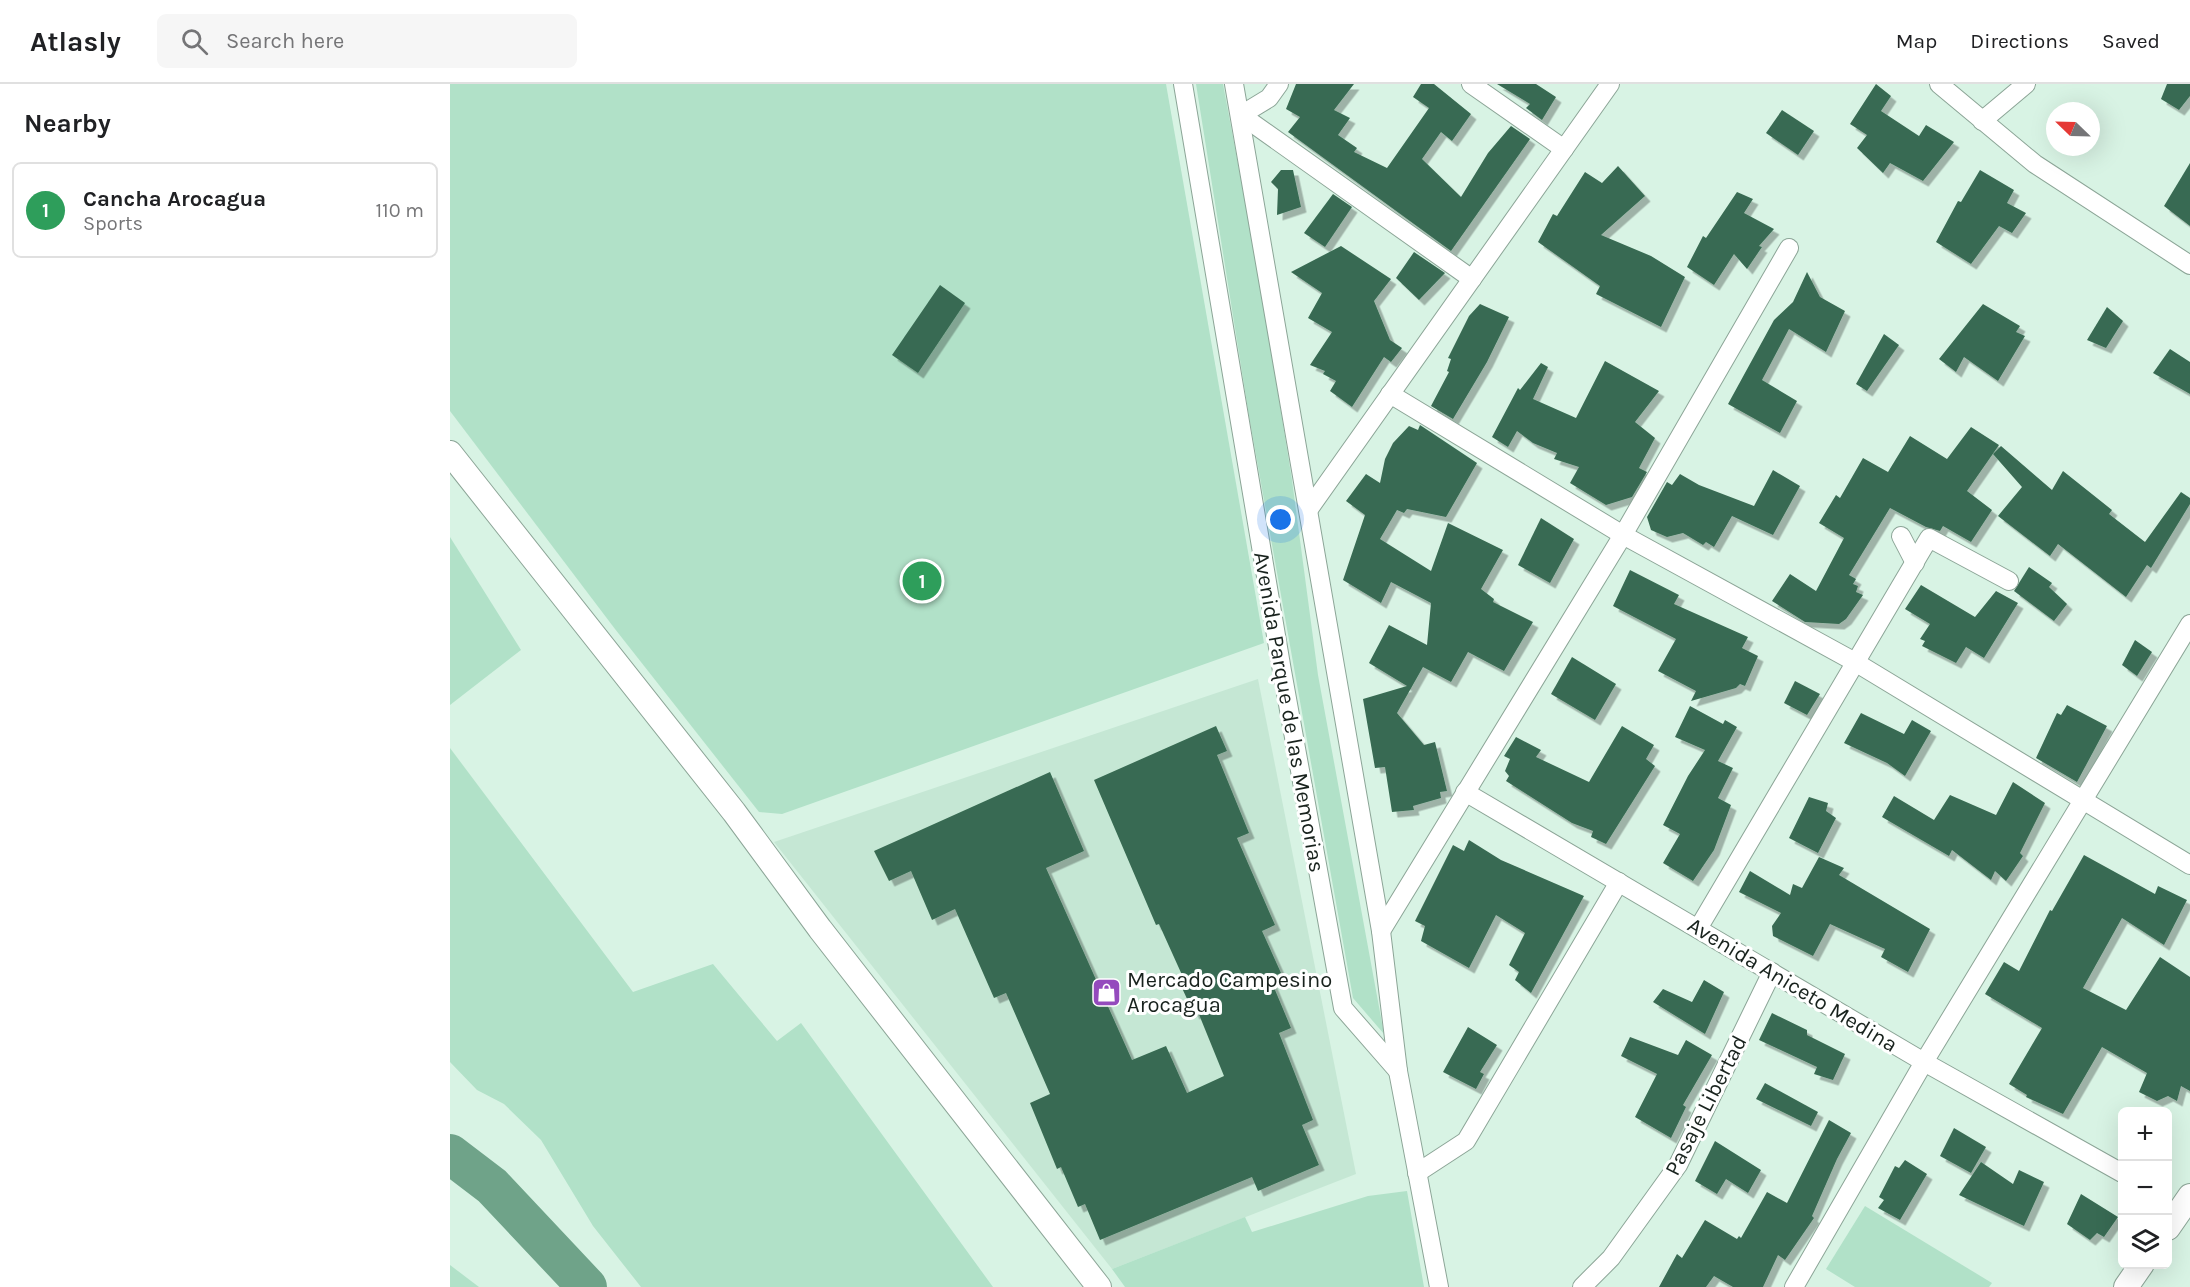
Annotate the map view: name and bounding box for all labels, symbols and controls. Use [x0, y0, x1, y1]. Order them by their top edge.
search box [157, 14, 577, 68]
text: Atlasly [30, 25, 121, 58]
icon: search [178, 25, 211, 58]
text: Search here [226, 28, 344, 54]
text: Map [1896, 29, 1937, 53]
text: Directions [1970, 29, 2069, 53]
text: Saved [2102, 29, 2160, 53]
north arrow [2046, 102, 2100, 156]
text: Nearby [24, 108, 111, 139]
text: Cancha Arocagua [83, 186, 266, 212]
text: 1 [42, 199, 49, 222]
text: 110 m [375, 199, 424, 222]
text: Sports [83, 212, 143, 235]
your location [1266, 505, 1295, 534]
street label: Avenida Parque de las Memorias [1248, 550, 1330, 874]
pin: 1 [902, 558, 942, 604]
street label: Avenida Aniceto Medina [1683, 912, 1902, 1058]
place label: Mercado Campesino Arocagua [1127, 967, 1332, 1018]
shop icon: Mercado Campesino Arocagua [1090, 976, 1122, 1008]
street label: Pasaje Libertad [1659, 1031, 1752, 1180]
map controls [2118, 1107, 2172, 1269]
button: + [2118, 1107, 2172, 1161]
button: − [2118, 1161, 2172, 1215]
button: layers [2118, 1215, 2172, 1269]

